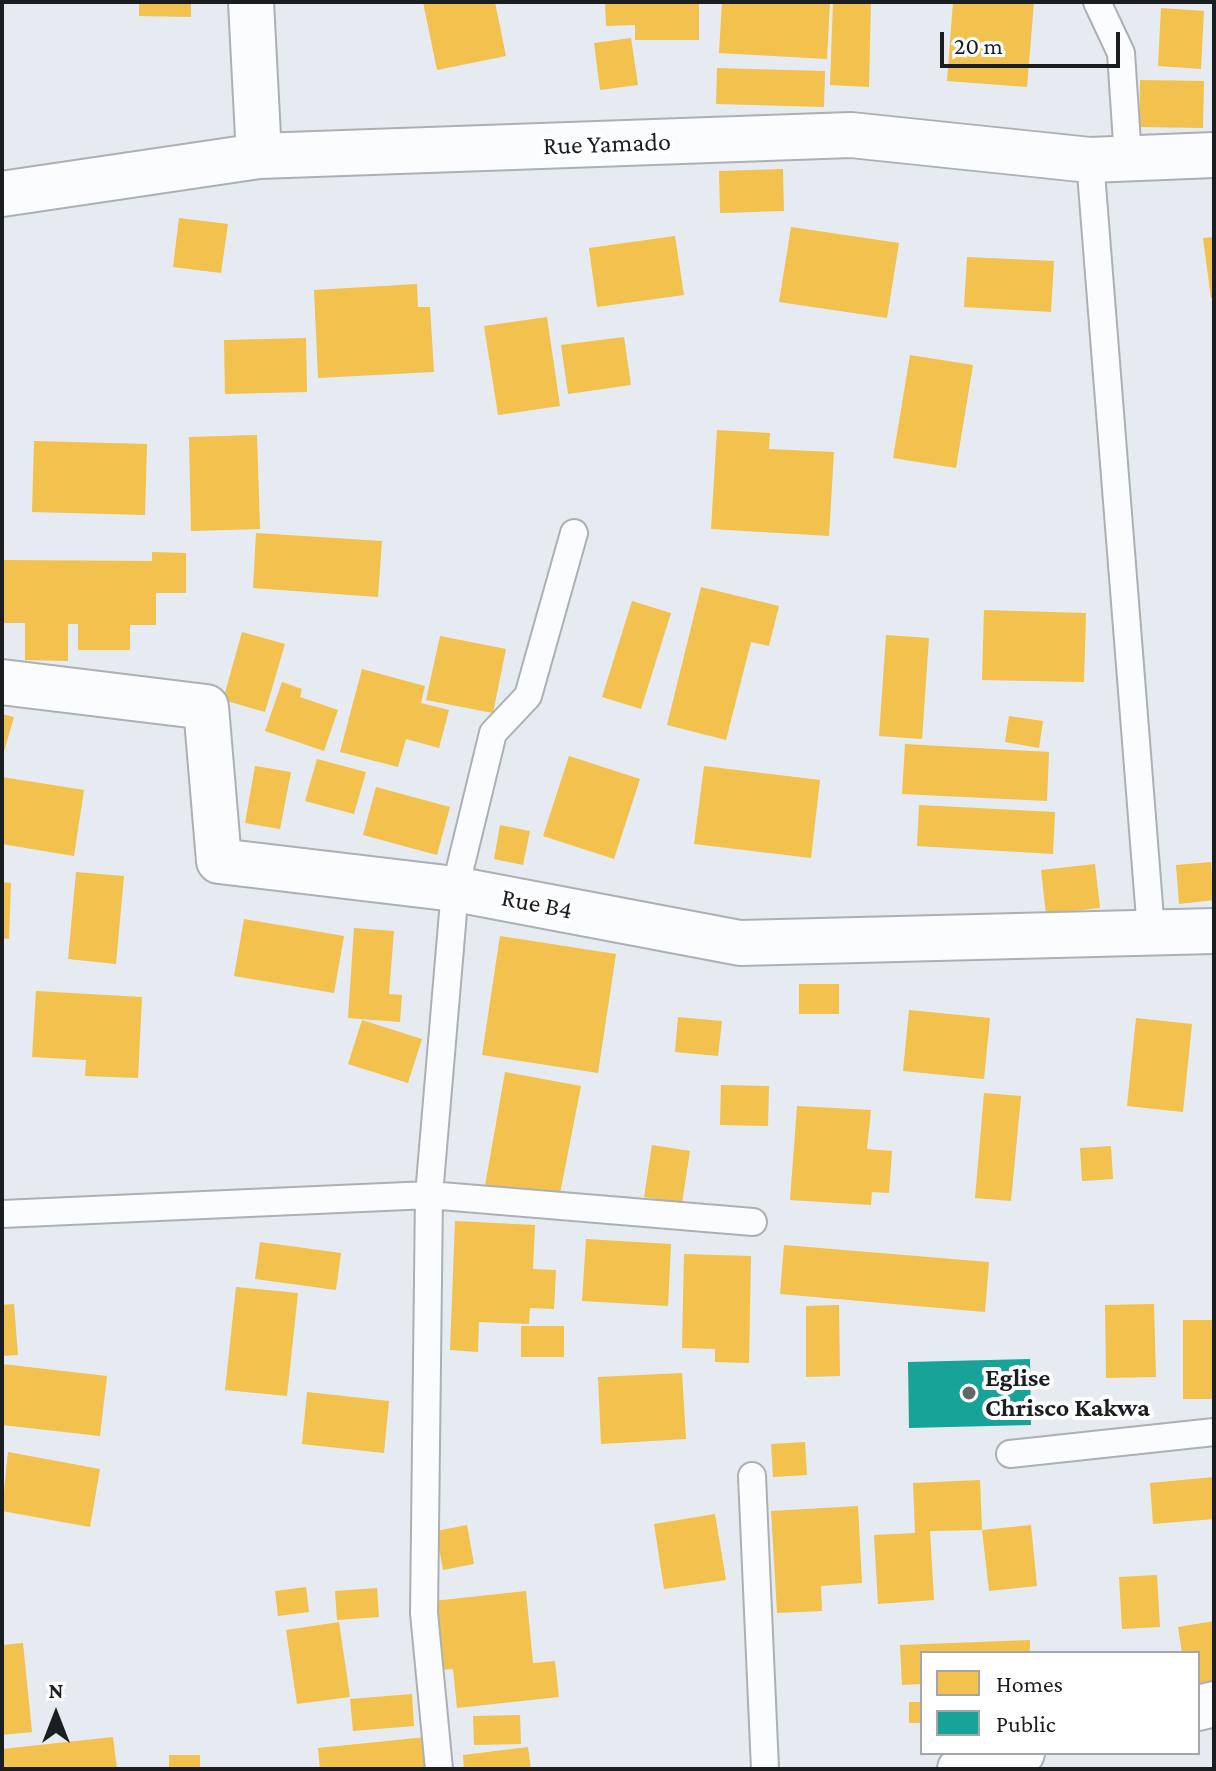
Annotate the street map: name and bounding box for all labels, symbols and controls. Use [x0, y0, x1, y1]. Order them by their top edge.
scale bar [944, 16, 1124, 66]
text: 20 m [954, 32, 1003, 59]
street label: Rue Yamado [543, 126, 671, 162]
street label: Rue B4 [499, 882, 575, 926]
place label: Eglise Chrisco Kakwa [985, 1362, 1150, 1424]
marker: Eglise Chrisco Kakwa [960, 1384, 978, 1402]
legend [920, 1651, 1200, 1755]
text: Homes [996, 1670, 1063, 1697]
north arrow [16, 1675, 96, 1755]
text: N [49, 1678, 64, 1703]
text: Public [996, 1710, 1056, 1737]

